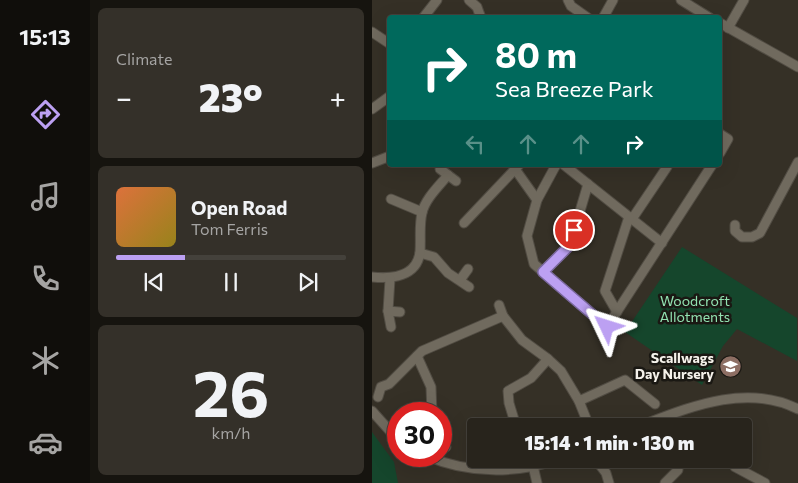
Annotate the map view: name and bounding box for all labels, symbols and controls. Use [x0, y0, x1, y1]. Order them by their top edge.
text: 15:13 [19, 23, 71, 50]
text: 80 m [495, 32, 577, 75]
icon: right [412, 35, 477, 100]
text: Climate [116, 49, 172, 68]
text: 23° [199, 73, 263, 120]
text: Sea Breeze Park [495, 75, 654, 102]
text: − [116, 80, 132, 114]
text: + [330, 80, 346, 114]
icon: directions [28, 97, 63, 132]
icon: left [461, 130, 489, 158]
icon: ahead [514, 130, 542, 158]
icon: ahead [567, 130, 595, 158]
icon: right [620, 130, 648, 158]
icon: music [28, 179, 63, 214]
text: Open Road [191, 196, 287, 219]
pin [553, 209, 595, 251]
icon: arrive [560, 216, 588, 244]
text: Tom Ferris [191, 219, 268, 238]
icon: phone [28, 261, 63, 296]
icon: previous [140, 268, 168, 296]
icon: pause [217, 268, 245, 296]
icon: next [294, 268, 322, 296]
park label: Woodcroft Allotments [660, 292, 730, 325]
position arrow [580, 300, 632, 352]
icon: climate [28, 343, 63, 378]
place label: Scallwags Day Nursery [635, 349, 714, 382]
text: 26 [193, 351, 269, 430]
school or university icon: Scallwags Day Nursery [718, 354, 742, 378]
speed limit sign: 30 [387, 402, 452, 467]
text: km/h [212, 423, 250, 442]
icon: car [28, 425, 63, 460]
text: 15:14 · 1 min · 130 m [525, 431, 694, 454]

